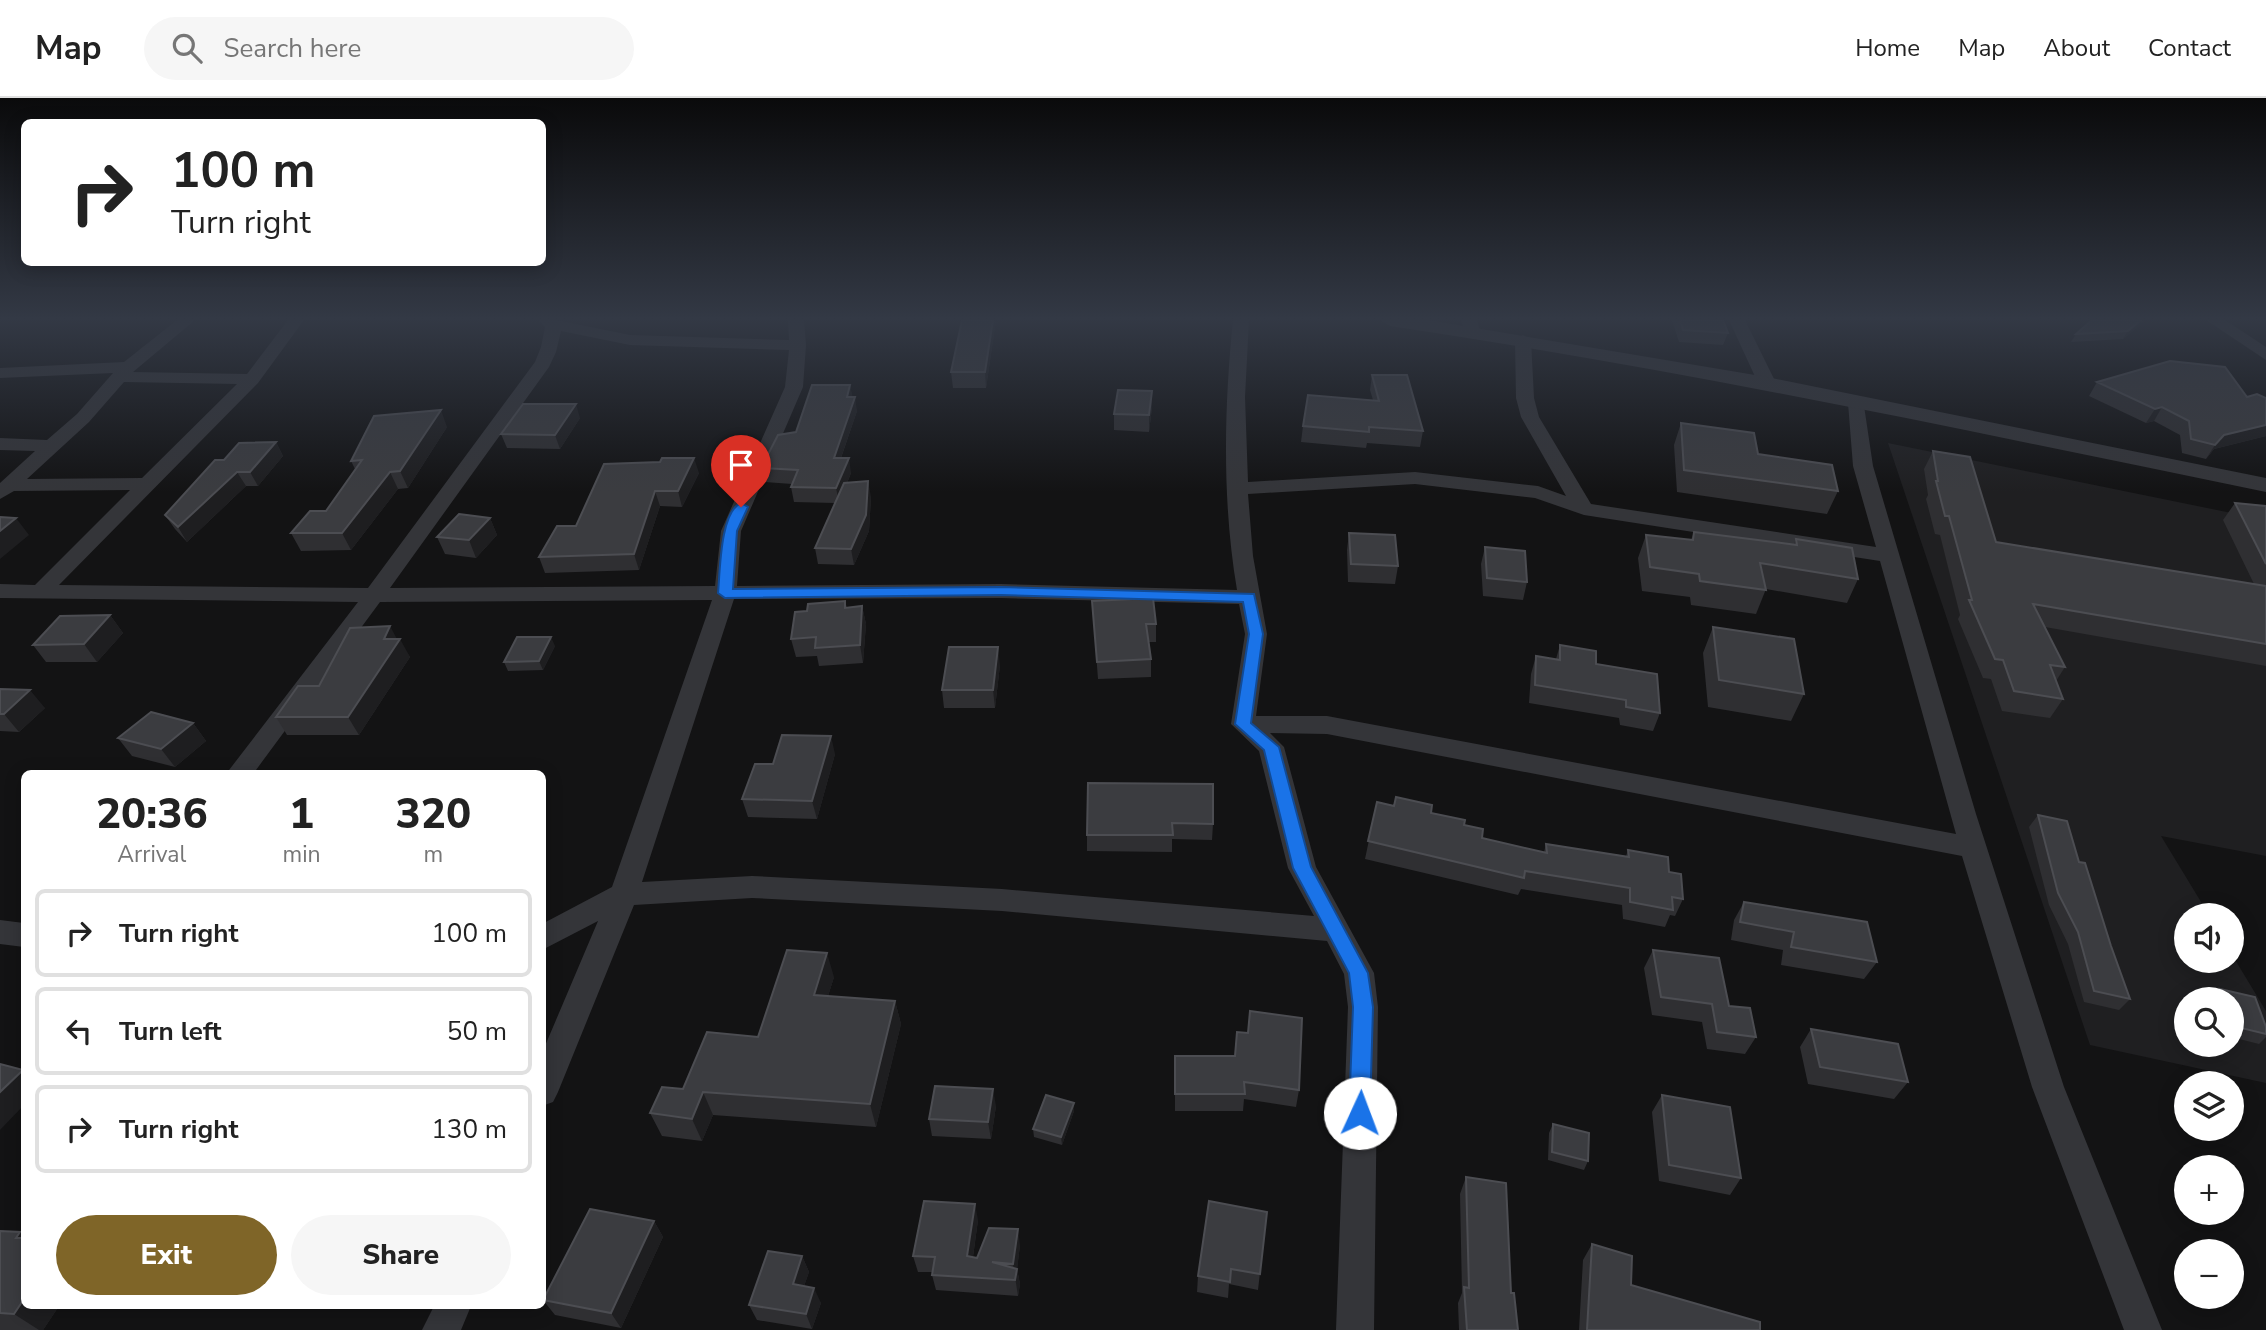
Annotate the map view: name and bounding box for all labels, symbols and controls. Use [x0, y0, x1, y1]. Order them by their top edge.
search box [144, 17, 634, 80]
text: Map [35, 26, 102, 71]
icon: search [168, 29, 206, 67]
text: Search here [224, 31, 361, 66]
text: Home [1855, 32, 1920, 64]
text: Map [1958, 32, 2005, 64]
text: About [2043, 32, 2110, 64]
text: Contact [2148, 32, 2231, 64]
text: 100 m [171, 137, 315, 204]
icon: right [56, 147, 147, 238]
text: Turn right [171, 201, 311, 244]
pin [711, 435, 771, 507]
icon: arrive [722, 446, 760, 484]
text: 20:36 [96, 786, 208, 843]
text: 1 [289, 786, 314, 843]
text: 320 [396, 786, 471, 843]
text: Arrival [117, 839, 186, 870]
text: min [283, 839, 321, 870]
text: m [423, 839, 443, 870]
map controls [2174, 903, 2244, 1309]
button: sound [2174, 903, 2244, 973]
icon: right [60, 914, 98, 952]
text: Turn right [119, 916, 238, 951]
text: 100 m [431, 916, 507, 951]
button: search [2174, 987, 2244, 1057]
icon: left [60, 1012, 98, 1050]
text: Turn left [119, 1014, 222, 1049]
text: 50 m [447, 1014, 507, 1049]
button: layers [2174, 1071, 2244, 1141]
position arrow [1323, 1076, 1397, 1150]
icon: right [60, 1110, 98, 1148]
text: Turn right [119, 1112, 238, 1147]
text: 130 m [431, 1112, 507, 1147]
button: + [2174, 1155, 2244, 1225]
button: Exit [56, 1215, 277, 1295]
button: Share [291, 1215, 511, 1295]
button: − [2174, 1239, 2244, 1309]

